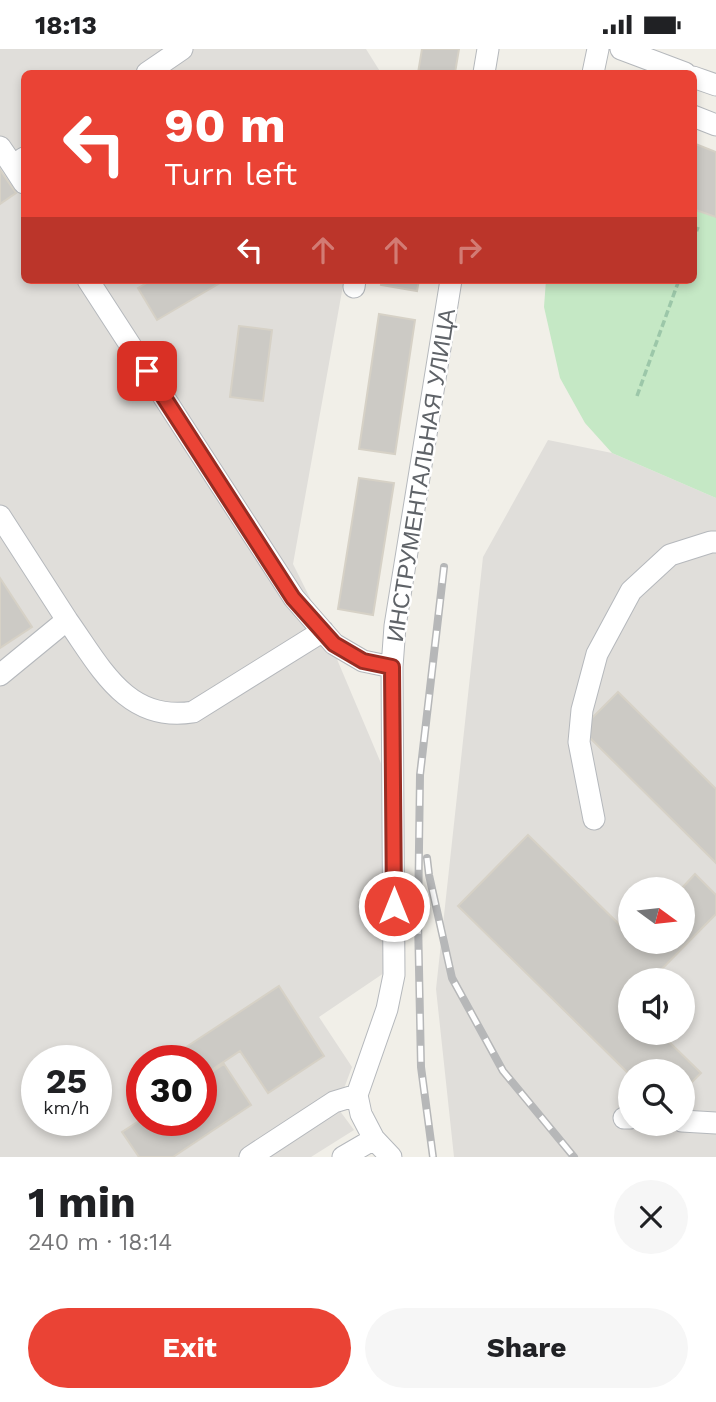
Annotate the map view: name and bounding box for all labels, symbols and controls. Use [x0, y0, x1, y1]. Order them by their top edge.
text: 18:13 [35, 10, 97, 40]
text: 90 m [164, 96, 286, 154]
icon: left [49, 98, 140, 189]
text: Turn left [164, 155, 297, 193]
icon: left [231, 231, 269, 269]
icon: ahead [304, 231, 342, 269]
icon: ahead [377, 231, 415, 269]
icon: right [450, 231, 488, 269]
street label: ИНСТРУМЕНТАЛЬНАЯ УЛИЦА [382, 306, 461, 644]
pin [117, 341, 177, 401]
icon: arrive [128, 352, 166, 390]
position arrow [357, 869, 431, 943]
north arrow [618, 877, 695, 954]
map controls [618, 877, 695, 1136]
button: sound [618, 968, 695, 1045]
speed limit sign: 30 [126, 1045, 217, 1136]
button: search [618, 1059, 695, 1136]
text: 25 [46, 1060, 87, 1102]
text: km/h [43, 1097, 90, 1118]
text: 1 min [28, 1178, 136, 1227]
button: close [614, 1180, 688, 1254]
text: 240 m · 18:14 [28, 1229, 172, 1256]
button: Exit [28, 1308, 351, 1388]
button: Share [365, 1308, 688, 1388]

